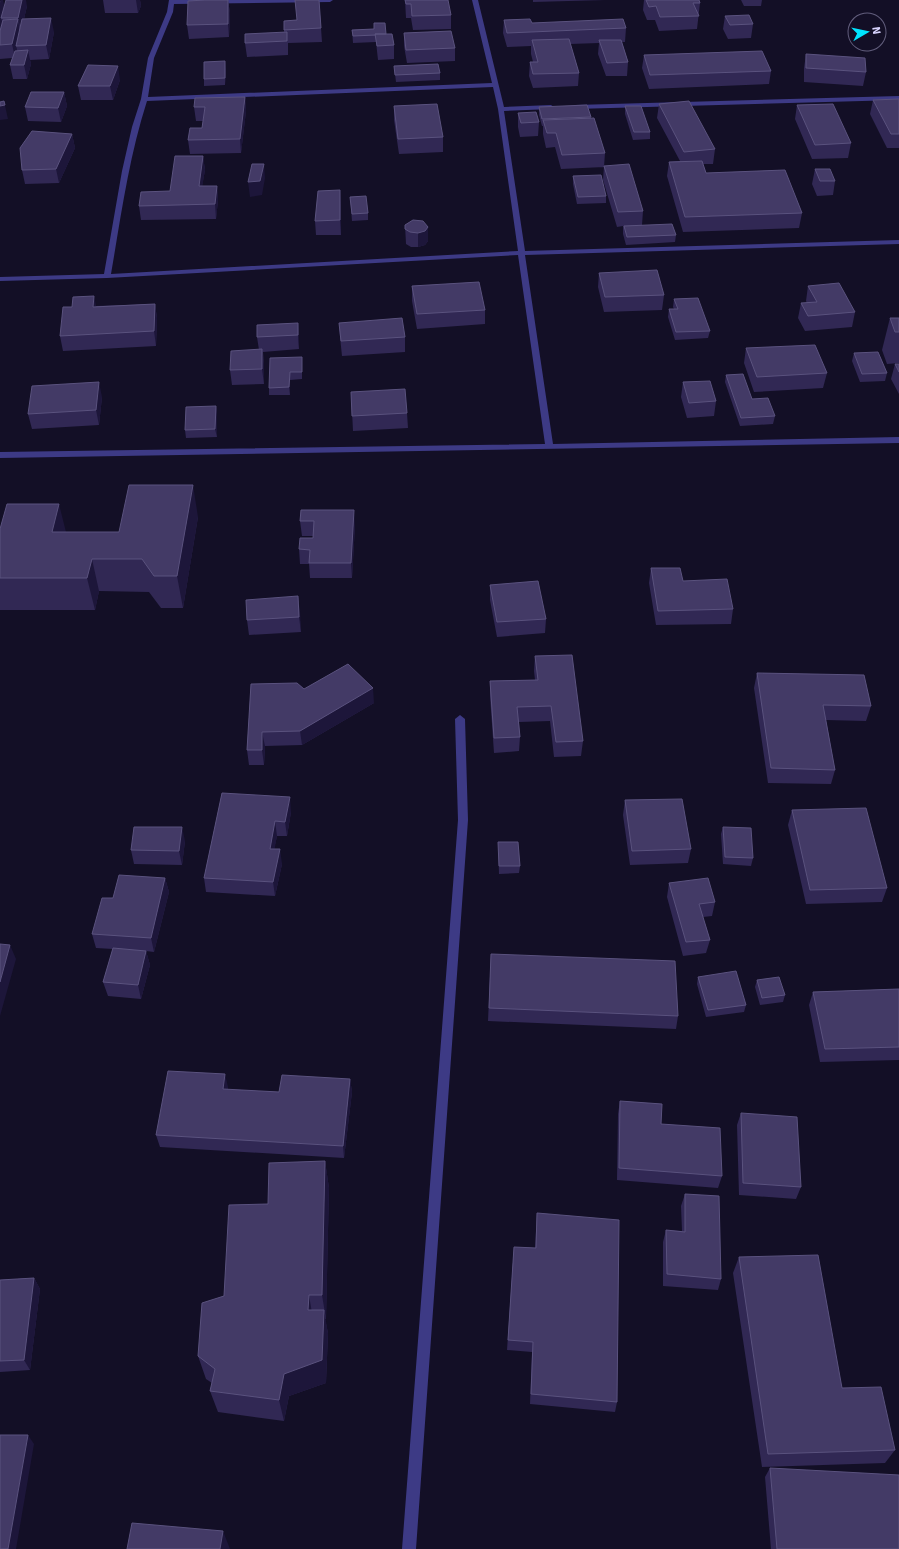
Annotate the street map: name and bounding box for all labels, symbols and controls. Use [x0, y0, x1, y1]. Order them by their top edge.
north arrow [847, 12, 887, 52]
text: N [869, 26, 883, 35]

